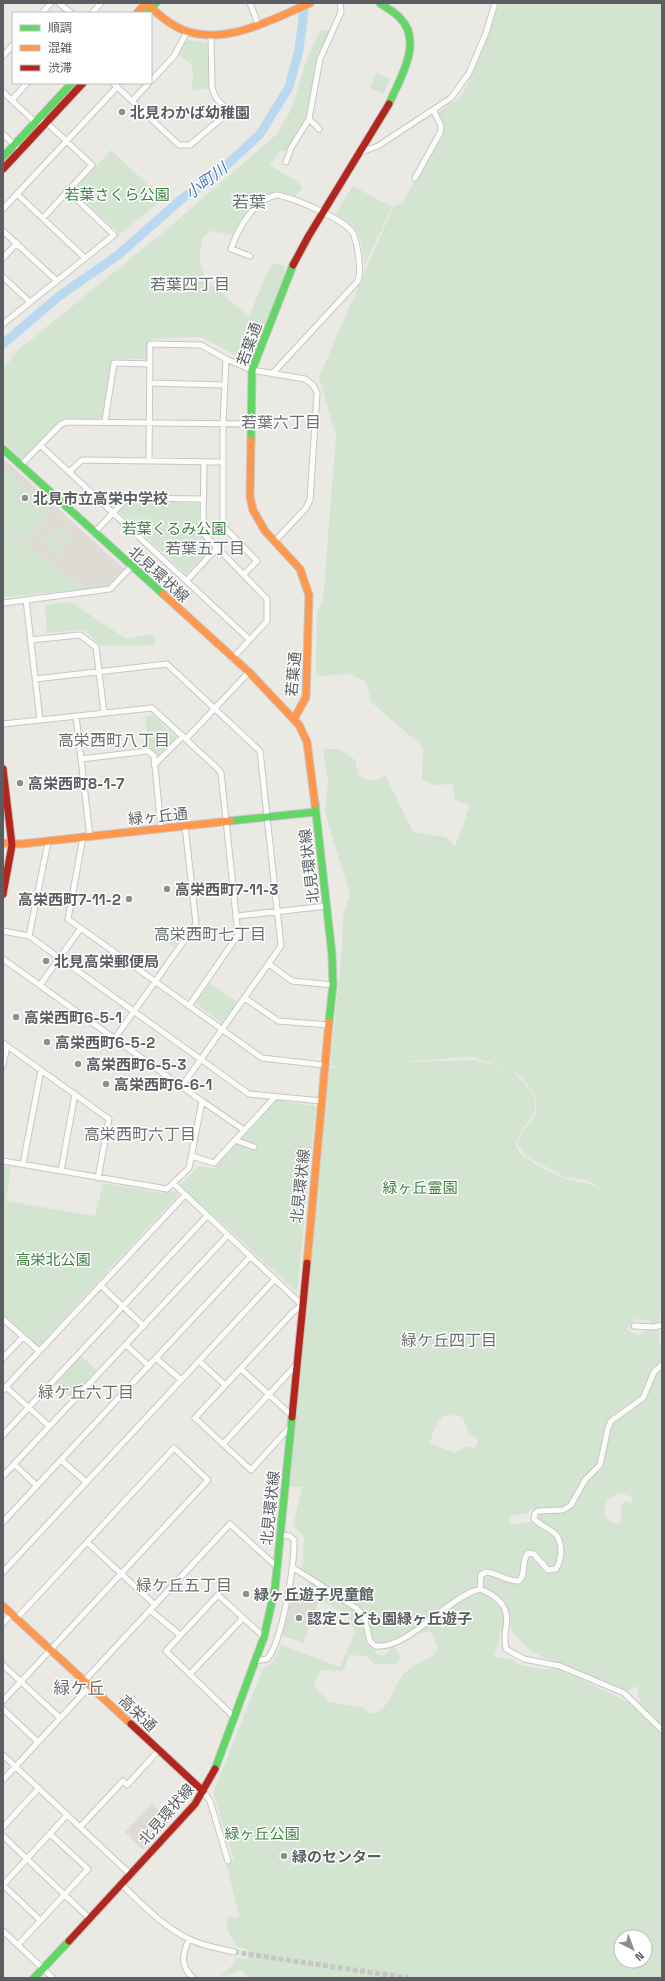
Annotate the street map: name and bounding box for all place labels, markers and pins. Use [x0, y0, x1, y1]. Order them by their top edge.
place label: 北見わかば幼稚園 [130, 103, 250, 122]
marker: 北見わかば幼稚園 [117, 107, 127, 117]
place label: 北見市立高栄中学校 [33, 489, 168, 508]
marker: 北見市立高栄中学校 [20, 493, 30, 503]
place label: 高栄西町8-1-7 [28, 774, 124, 793]
marker: 高栄西町8-1-7 [15, 778, 25, 788]
place label: 高栄西町7-11-3 [175, 880, 278, 899]
marker: 高栄西町7-11-3 [162, 884, 172, 894]
place label: 高栄西町7-11-2 [18, 890, 121, 909]
marker: 高栄西町7-11-2 [124, 894, 134, 904]
place label: 北見高栄郵便局 [54, 952, 159, 971]
marker: 北見高栄郵便局 [41, 956, 51, 966]
place label: 高栄西町6-5-1 [24, 1008, 122, 1027]
marker: 高栄西町6-5-1 [11, 1012, 21, 1022]
place label: 高栄西町6-5-2 [55, 1033, 155, 1052]
marker: 高栄西町6-5-2 [42, 1037, 52, 1047]
place label: 高栄西町6-5-3 [86, 1055, 186, 1074]
marker: 高栄西町6-5-3 [73, 1059, 83, 1069]
place label: 高栄西町6-6-1 [114, 1075, 212, 1094]
marker: 高栄西町6-6-1 [101, 1079, 111, 1089]
place label: 緑ヶ丘遊子児童館 [254, 1585, 374, 1604]
marker: 緑ヶ丘遊子児童館 [241, 1589, 251, 1599]
place label: 認定こども園緑ヶ丘遊子 [307, 1609, 472, 1628]
marker: 認定こども園緑ヶ丘遊子 [294, 1613, 304, 1623]
place label: 緑のセンター [292, 1847, 382, 1866]
marker: 緑のセンター [279, 1851, 289, 1861]

